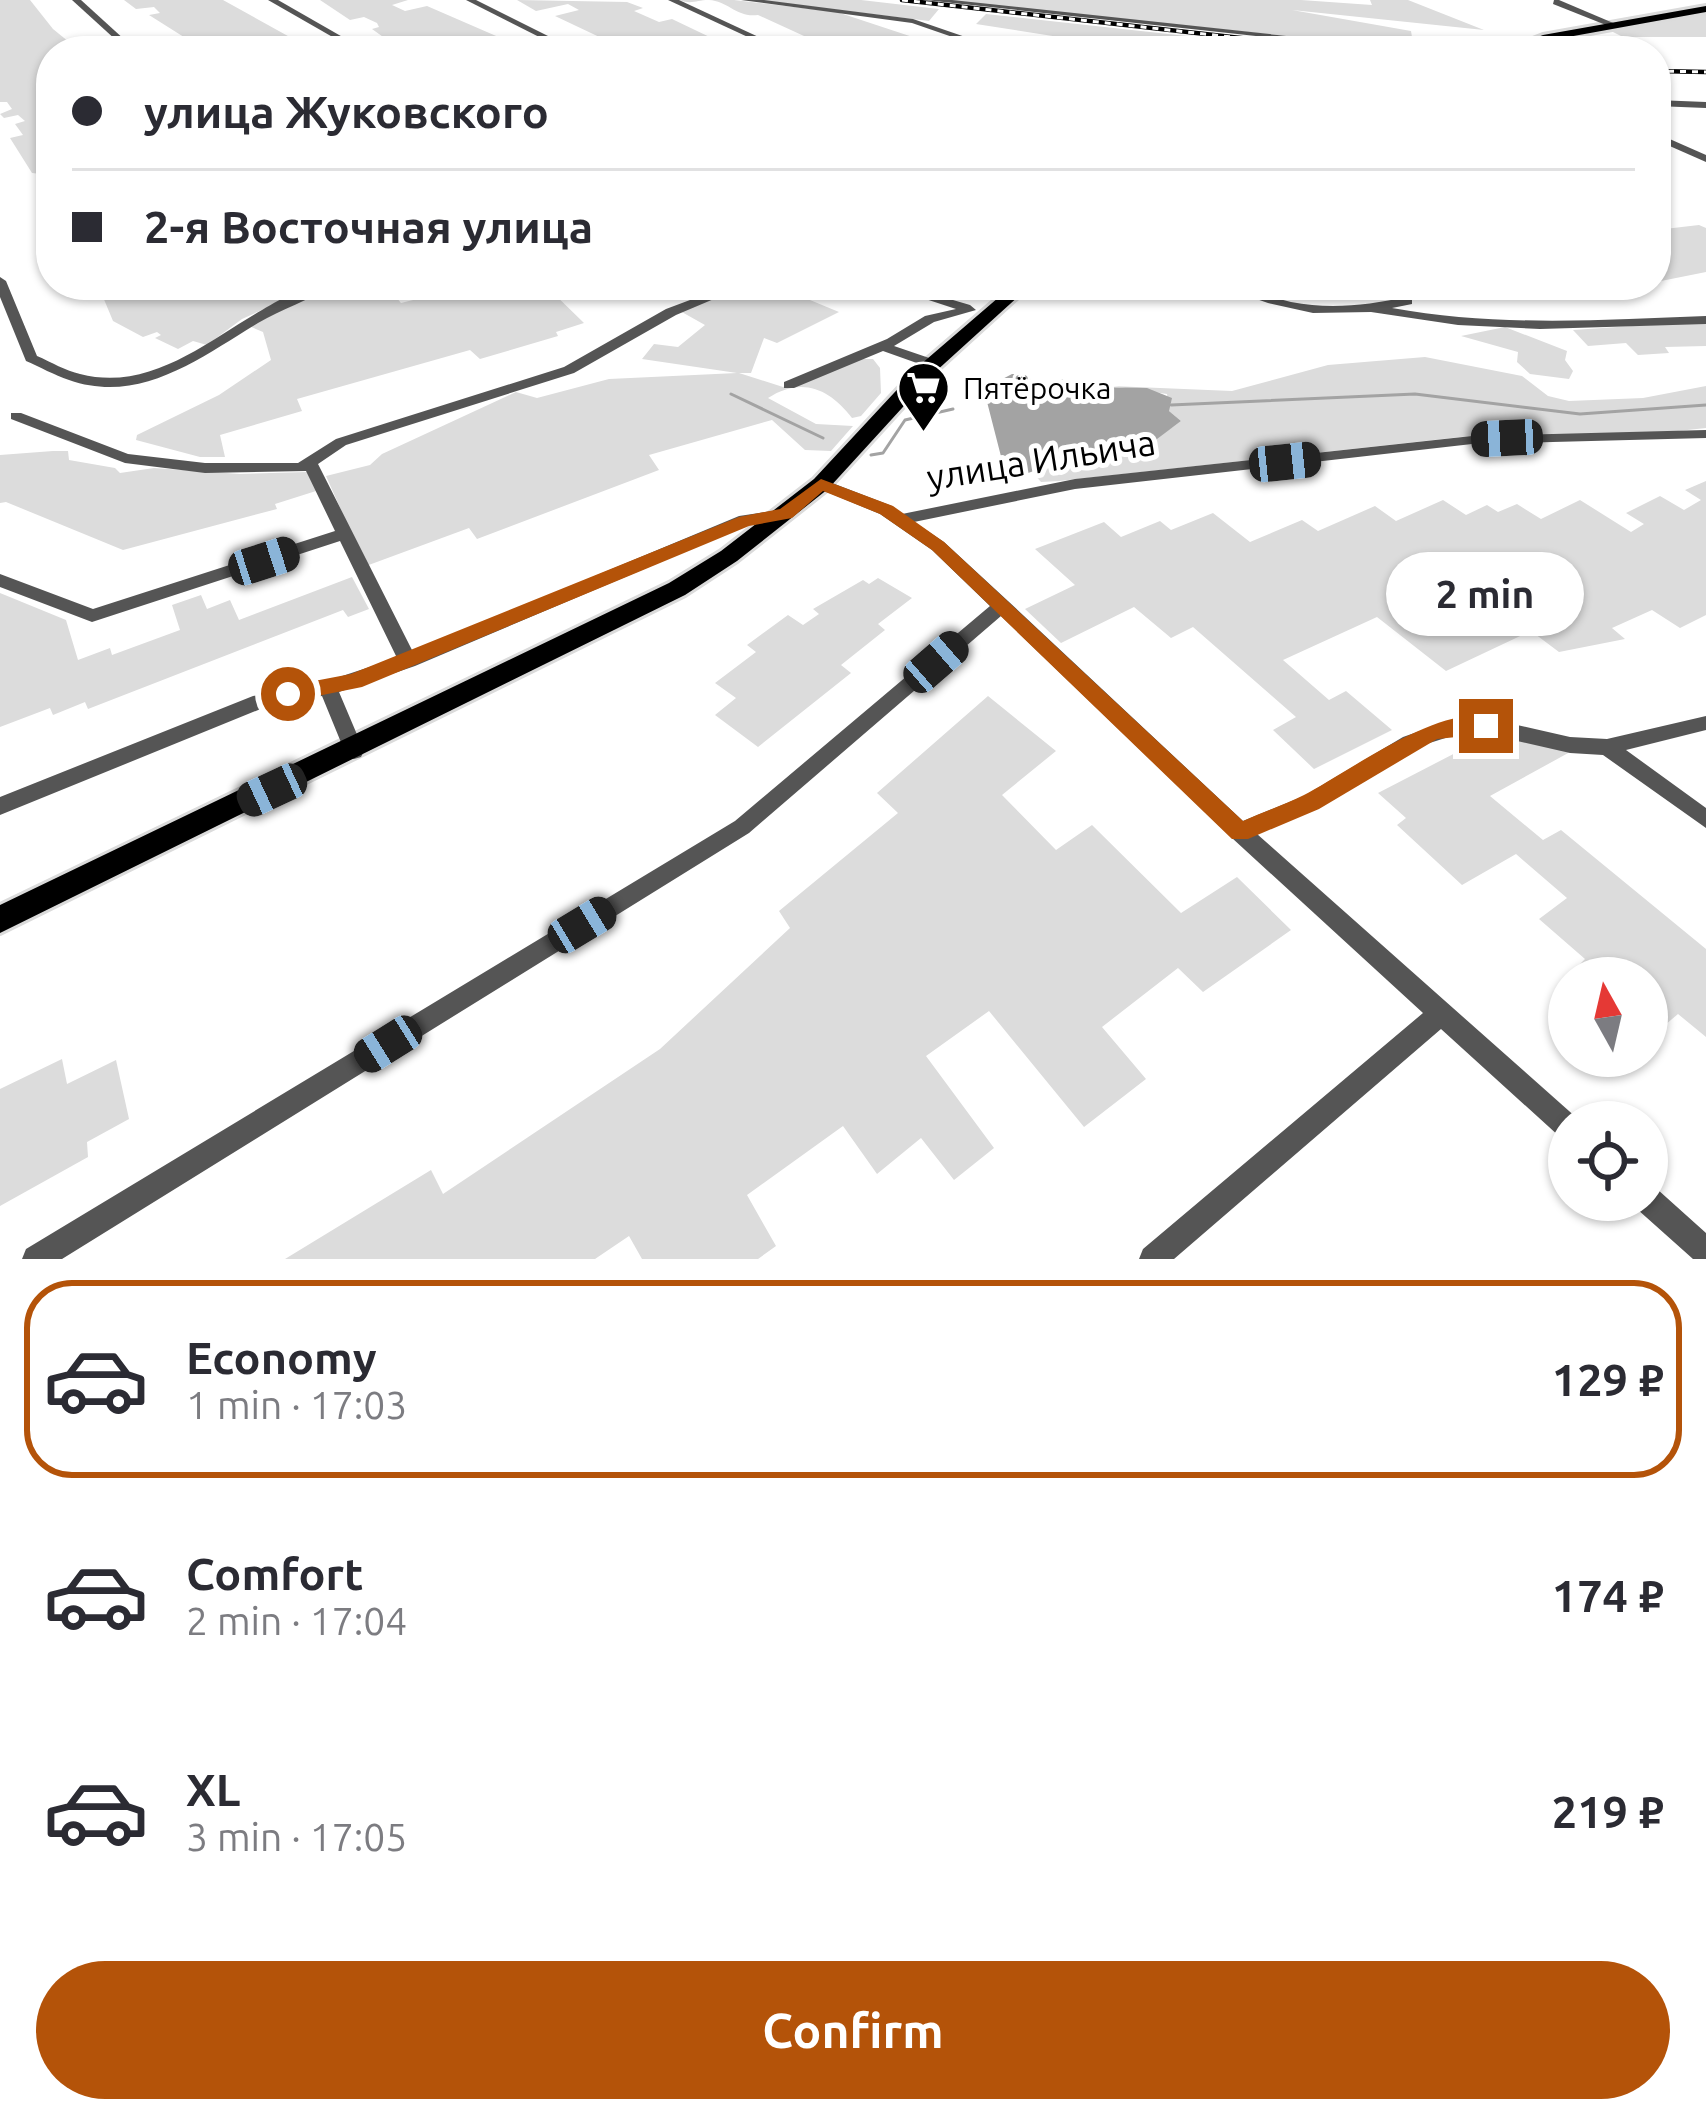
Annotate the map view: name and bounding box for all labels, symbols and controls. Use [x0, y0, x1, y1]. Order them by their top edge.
text: улица Жуковского [144, 86, 549, 137]
text: 2-я Восточная улица [144, 201, 593, 252]
supermarket icon: Пятёрочка [896, 360, 952, 434]
place label: Пятёрочка [963, 371, 1111, 405]
car [1470, 418, 1544, 458]
street label: улица Ильича [924, 421, 1158, 497]
car [1247, 440, 1323, 484]
car [224, 533, 304, 589]
callout: 2 min [1387, 552, 1585, 636]
text: 2 min [1436, 572, 1534, 615]
car [897, 625, 975, 699]
route start [261, 667, 315, 721]
route end [1459, 699, 1513, 753]
car [232, 758, 312, 822]
car [542, 891, 622, 959]
north arrow [1548, 957, 1668, 1077]
map controls [1548, 957, 1668, 1221]
car [348, 1010, 428, 1078]
button: locate [1548, 1101, 1668, 1221]
icon: car [42, 1325, 150, 1433]
text: Economy [186, 1332, 377, 1383]
text: 129 ₽ [1552, 1354, 1664, 1405]
text: 1 min · 17:03 [186, 1383, 407, 1426]
icon: car [42, 1541, 150, 1649]
text: Comfort [186, 1548, 363, 1599]
text: 174 ₽ [1552, 1570, 1664, 1621]
text: 2 min · 17:04 [186, 1599, 407, 1642]
icon: car [42, 1757, 150, 1865]
text: XL [186, 1764, 240, 1815]
text: 219 ₽ [1552, 1786, 1664, 1837]
text: 3 min · 17:05 [186, 1815, 407, 1858]
button: Confirm [36, 1961, 1670, 2099]

